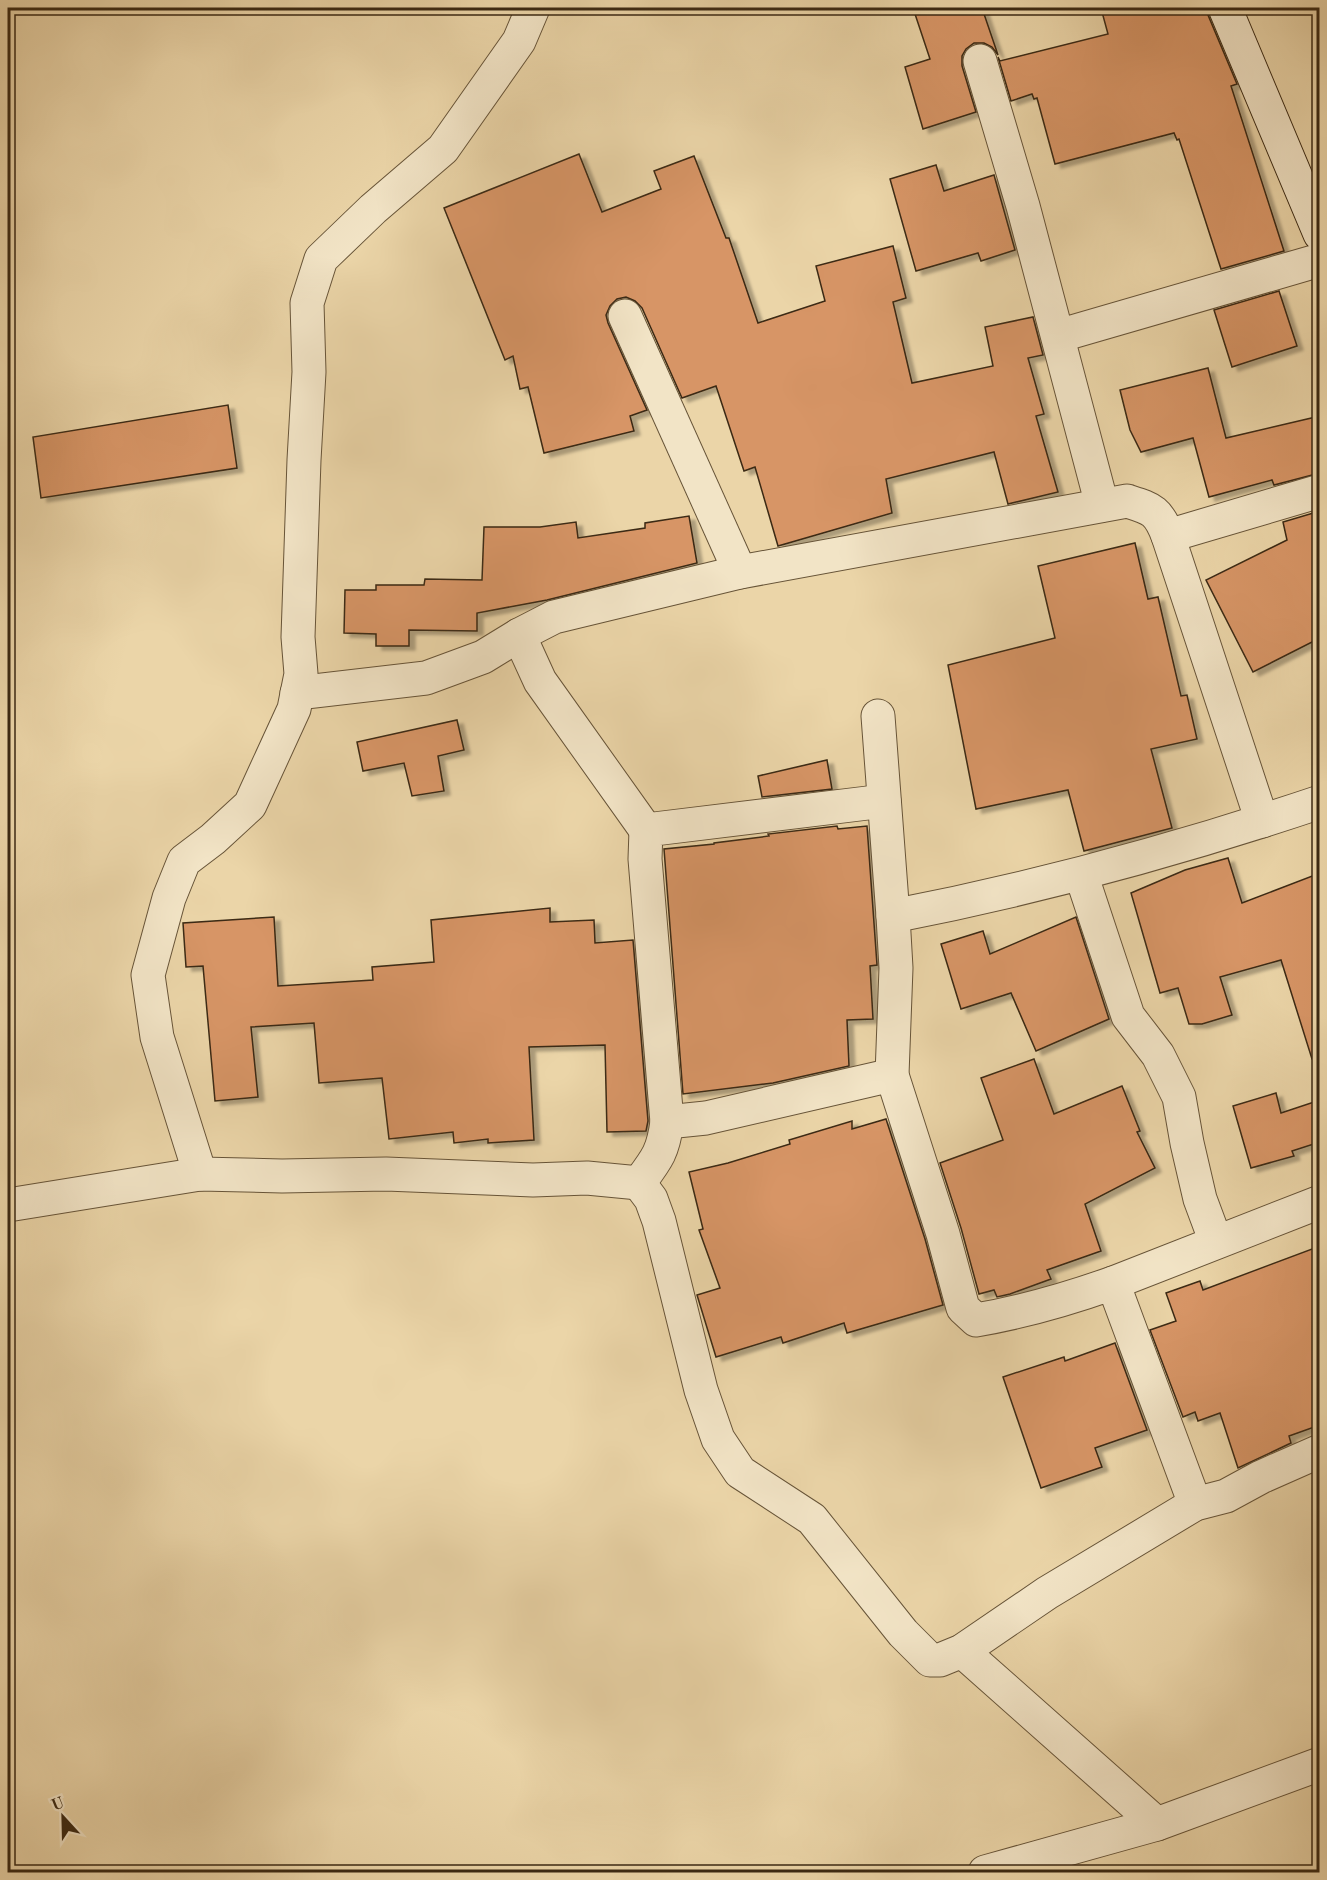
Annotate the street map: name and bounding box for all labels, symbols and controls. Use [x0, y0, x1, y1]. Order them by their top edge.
north arrow [33, 1787, 93, 1847]
text: U [49, 1795, 67, 1815]

